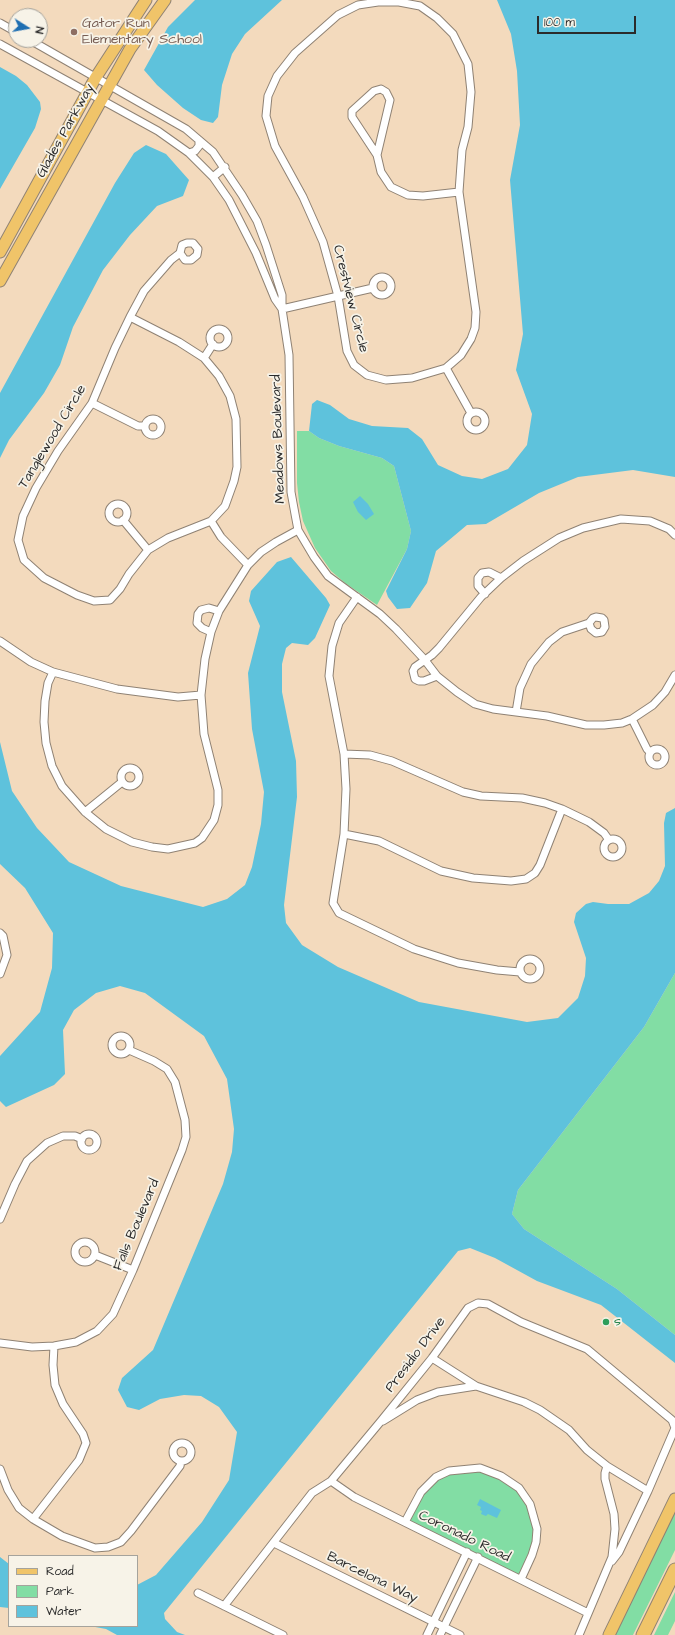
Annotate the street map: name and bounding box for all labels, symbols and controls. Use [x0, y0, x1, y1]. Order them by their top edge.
north arrow [8, 8, 48, 48]
scale bar [539, 8, 638, 34]
text: 100 m [544, 14, 575, 31]
place label: Gator Run Elementary School [82, 16, 202, 48]
text: N [31, 25, 47, 35]
marker: Gator Run Elementary School [69, 27, 79, 37]
street label: Glades Parkway [33, 81, 99, 181]
street label: Crestview Circle [329, 244, 371, 354]
street label: Meadows Boulevard [268, 374, 290, 504]
street label: Tanglewood Circle [15, 382, 91, 492]
street label: Falls Boulevard [110, 1177, 164, 1273]
street label: Presidio Drive [382, 1314, 450, 1396]
place label: s [614, 1314, 621, 1330]
marker: s [601, 1317, 611, 1327]
street label: Coronado Road [415, 1507, 513, 1567]
street label: Barcelona Way [324, 1549, 420, 1607]
legend [8, 1555, 138, 1627]
text: Road [46, 1563, 74, 1580]
text: Park [46, 1583, 74, 1600]
text: Water [46, 1603, 81, 1620]

